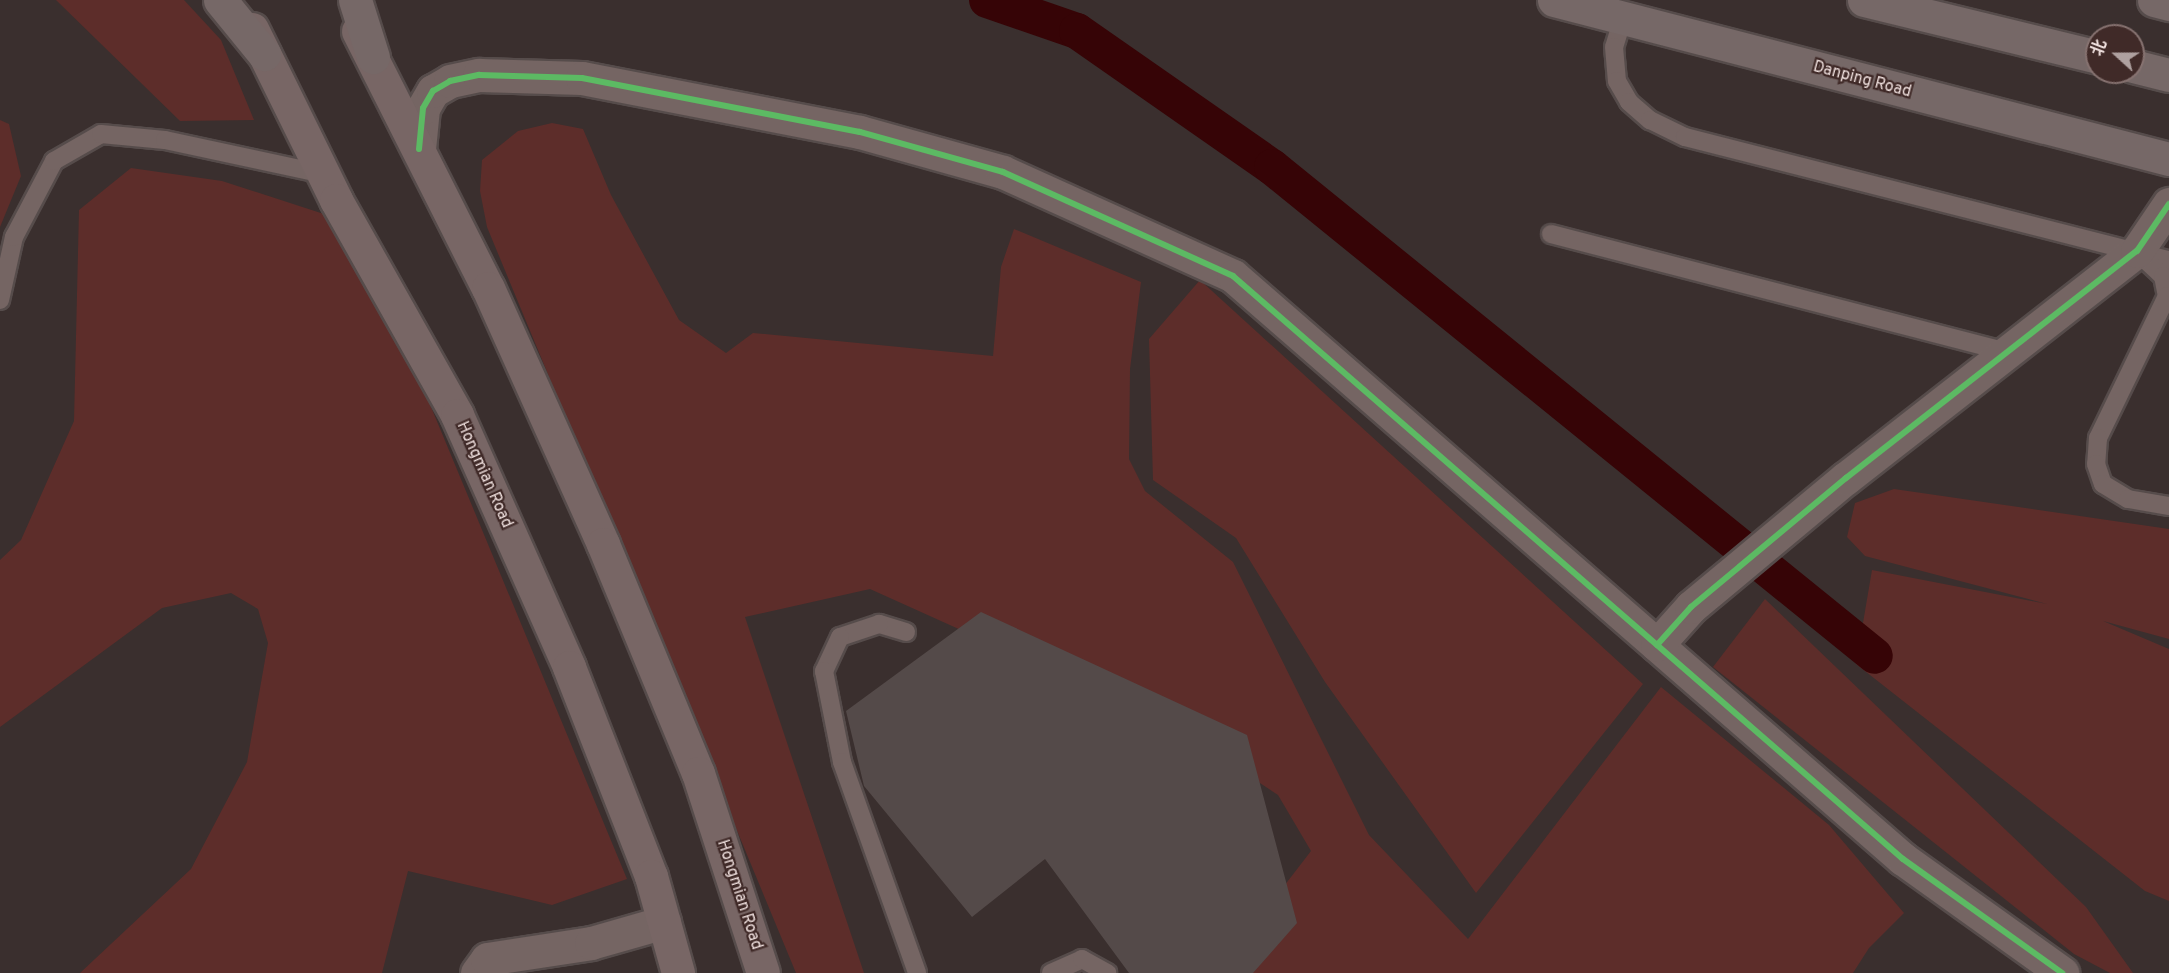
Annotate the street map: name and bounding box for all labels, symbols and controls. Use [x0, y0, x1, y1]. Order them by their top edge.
north arrow [2085, 24, 2145, 84]
text: 北 [2088, 37, 2112, 59]
street label: Danping Road [1811, 58, 1913, 102]
street label: Hongmian Road [452, 419, 516, 531]
street label: Hongmian Road [712, 838, 766, 952]

